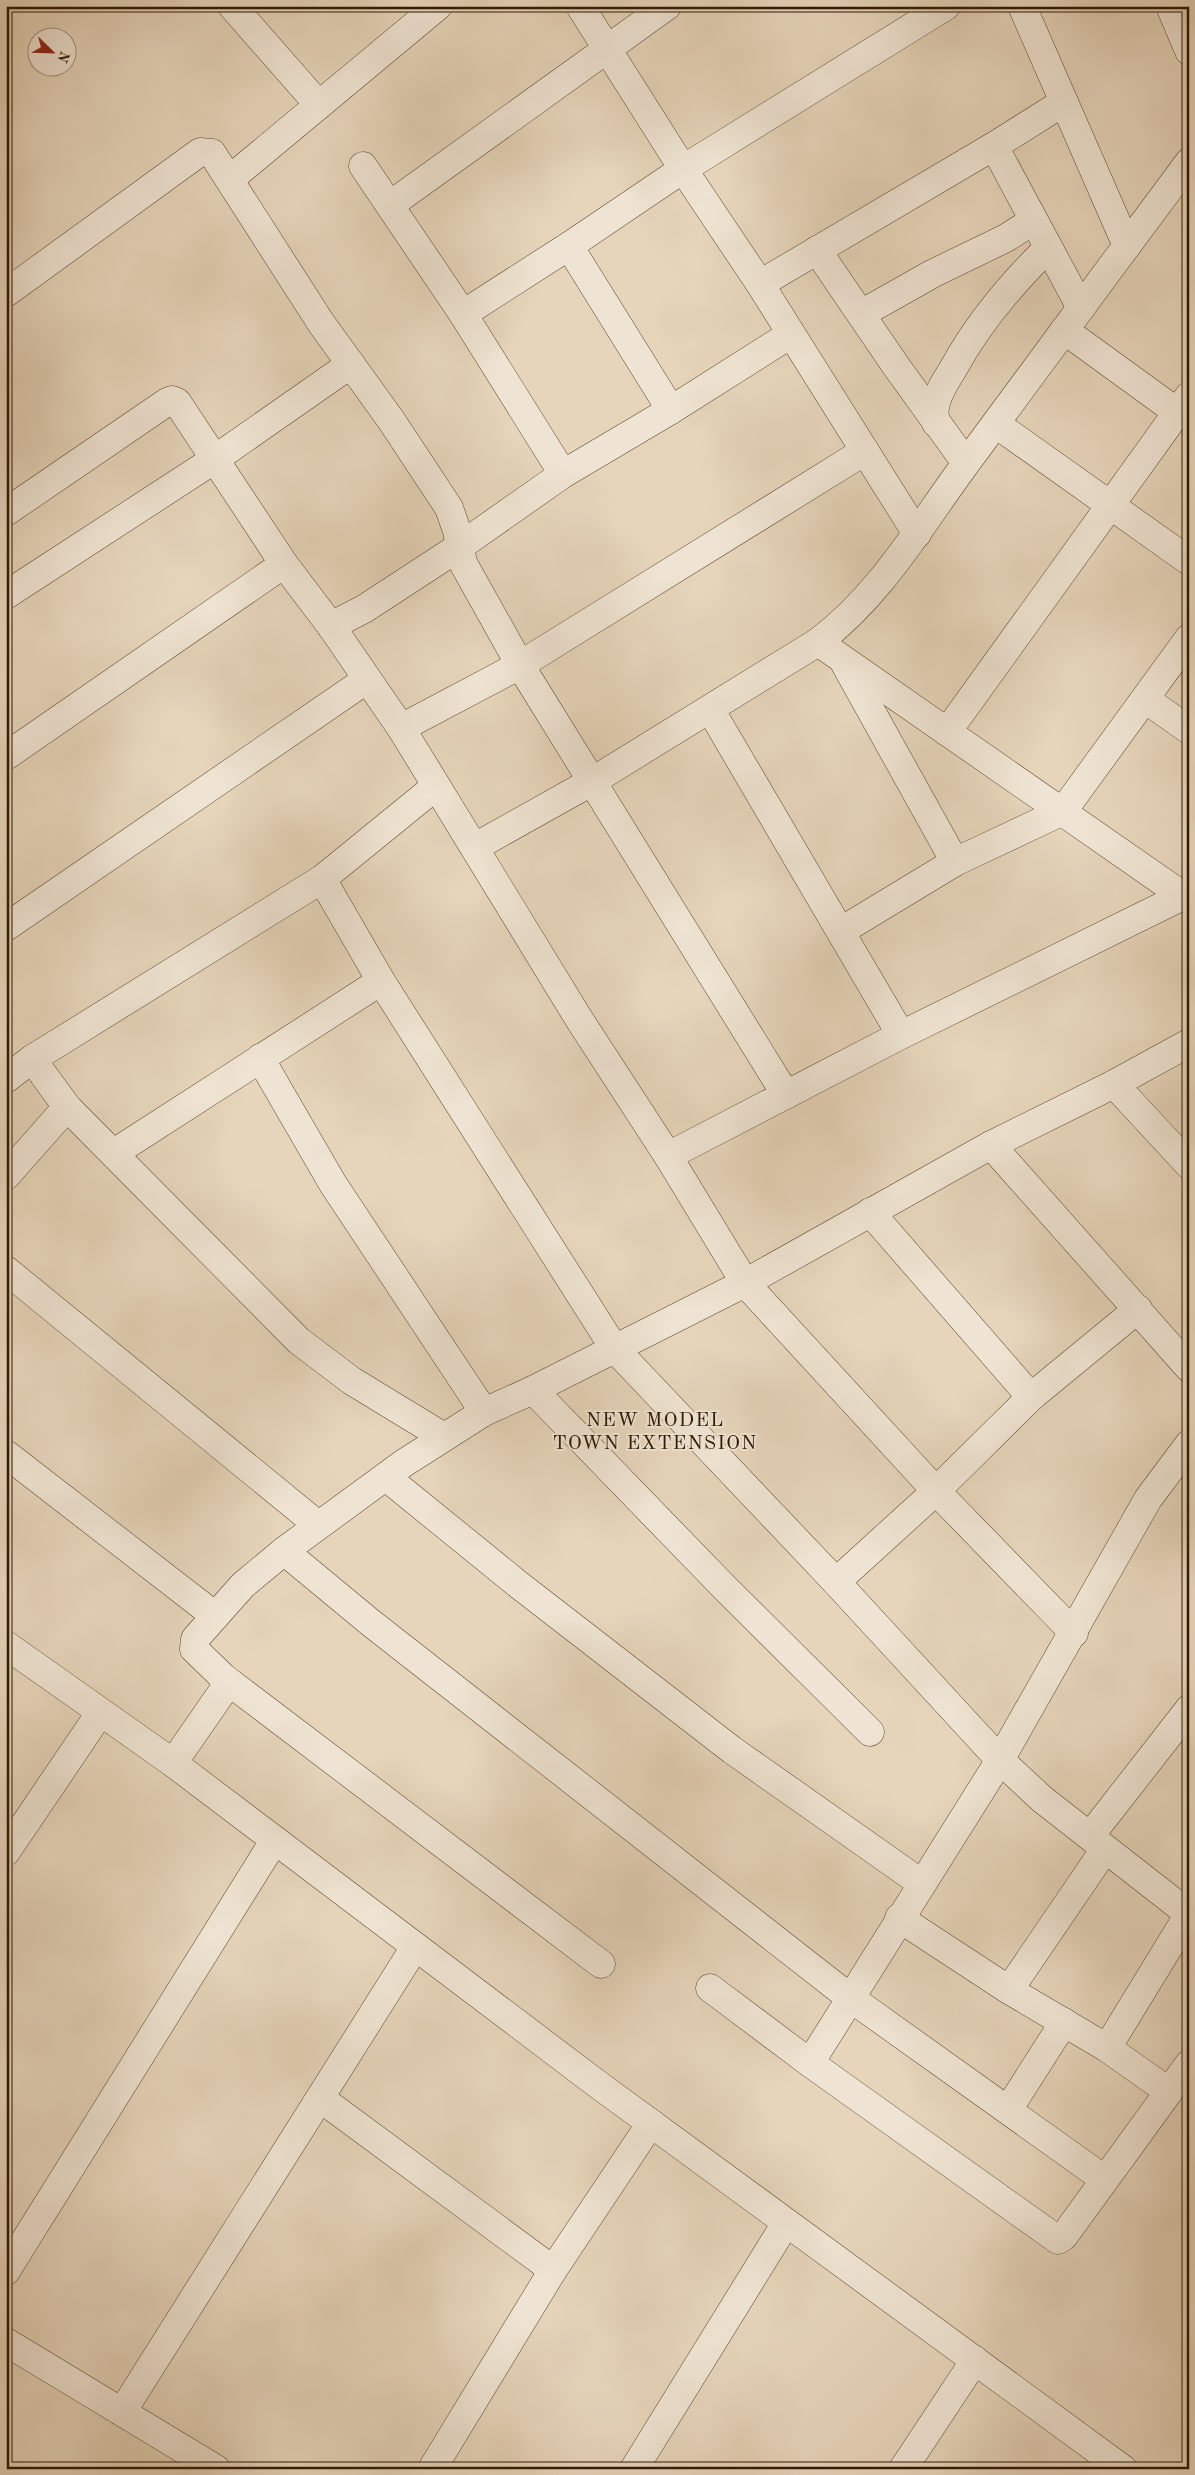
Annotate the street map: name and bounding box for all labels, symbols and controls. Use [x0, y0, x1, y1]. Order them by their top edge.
north arrow [28, 28, 78, 78]
text: N [54, 49, 72, 65]
district label: NEW MODEL TOWN EXTENSION [553, 1411, 758, 1454]

